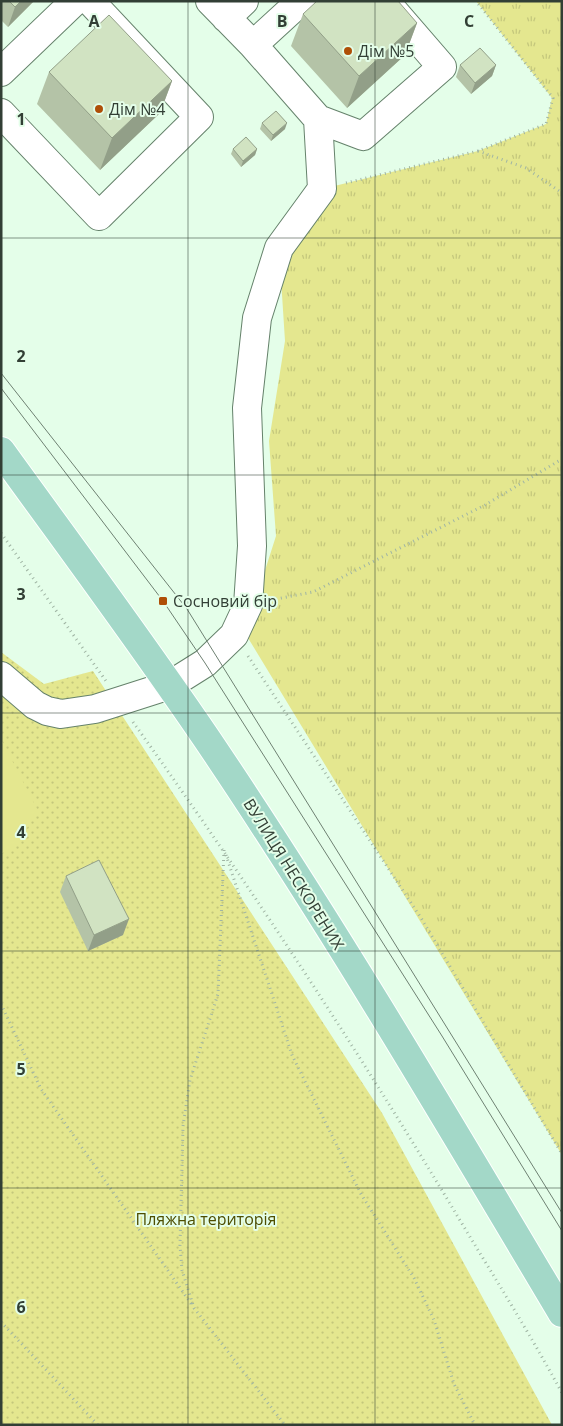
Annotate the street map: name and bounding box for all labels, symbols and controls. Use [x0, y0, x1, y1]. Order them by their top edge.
text: A [88, 10, 100, 32]
text: B [277, 10, 287, 32]
text: C [464, 10, 474, 32]
place label: Дім №5 [358, 40, 414, 62]
marker: Дім №5 [342, 45, 354, 57]
place label: Дім №4 [109, 98, 165, 120]
marker: Дім №4 [93, 103, 105, 115]
text: 1 [16, 108, 26, 130]
text: 2 [16, 345, 26, 367]
text: 3 [16, 583, 26, 605]
place label: Сосновий бір [173, 590, 277, 612]
marker: Сосновий бір [157, 595, 169, 607]
street label: ВУЛИЦЯ НЕСКОРЕНИХ [238, 794, 350, 954]
text: 4 [16, 821, 26, 843]
text: 5 [16, 1058, 26, 1080]
park label: Пляжна територія [136, 1208, 276, 1230]
text: 6 [16, 1296, 26, 1318]

